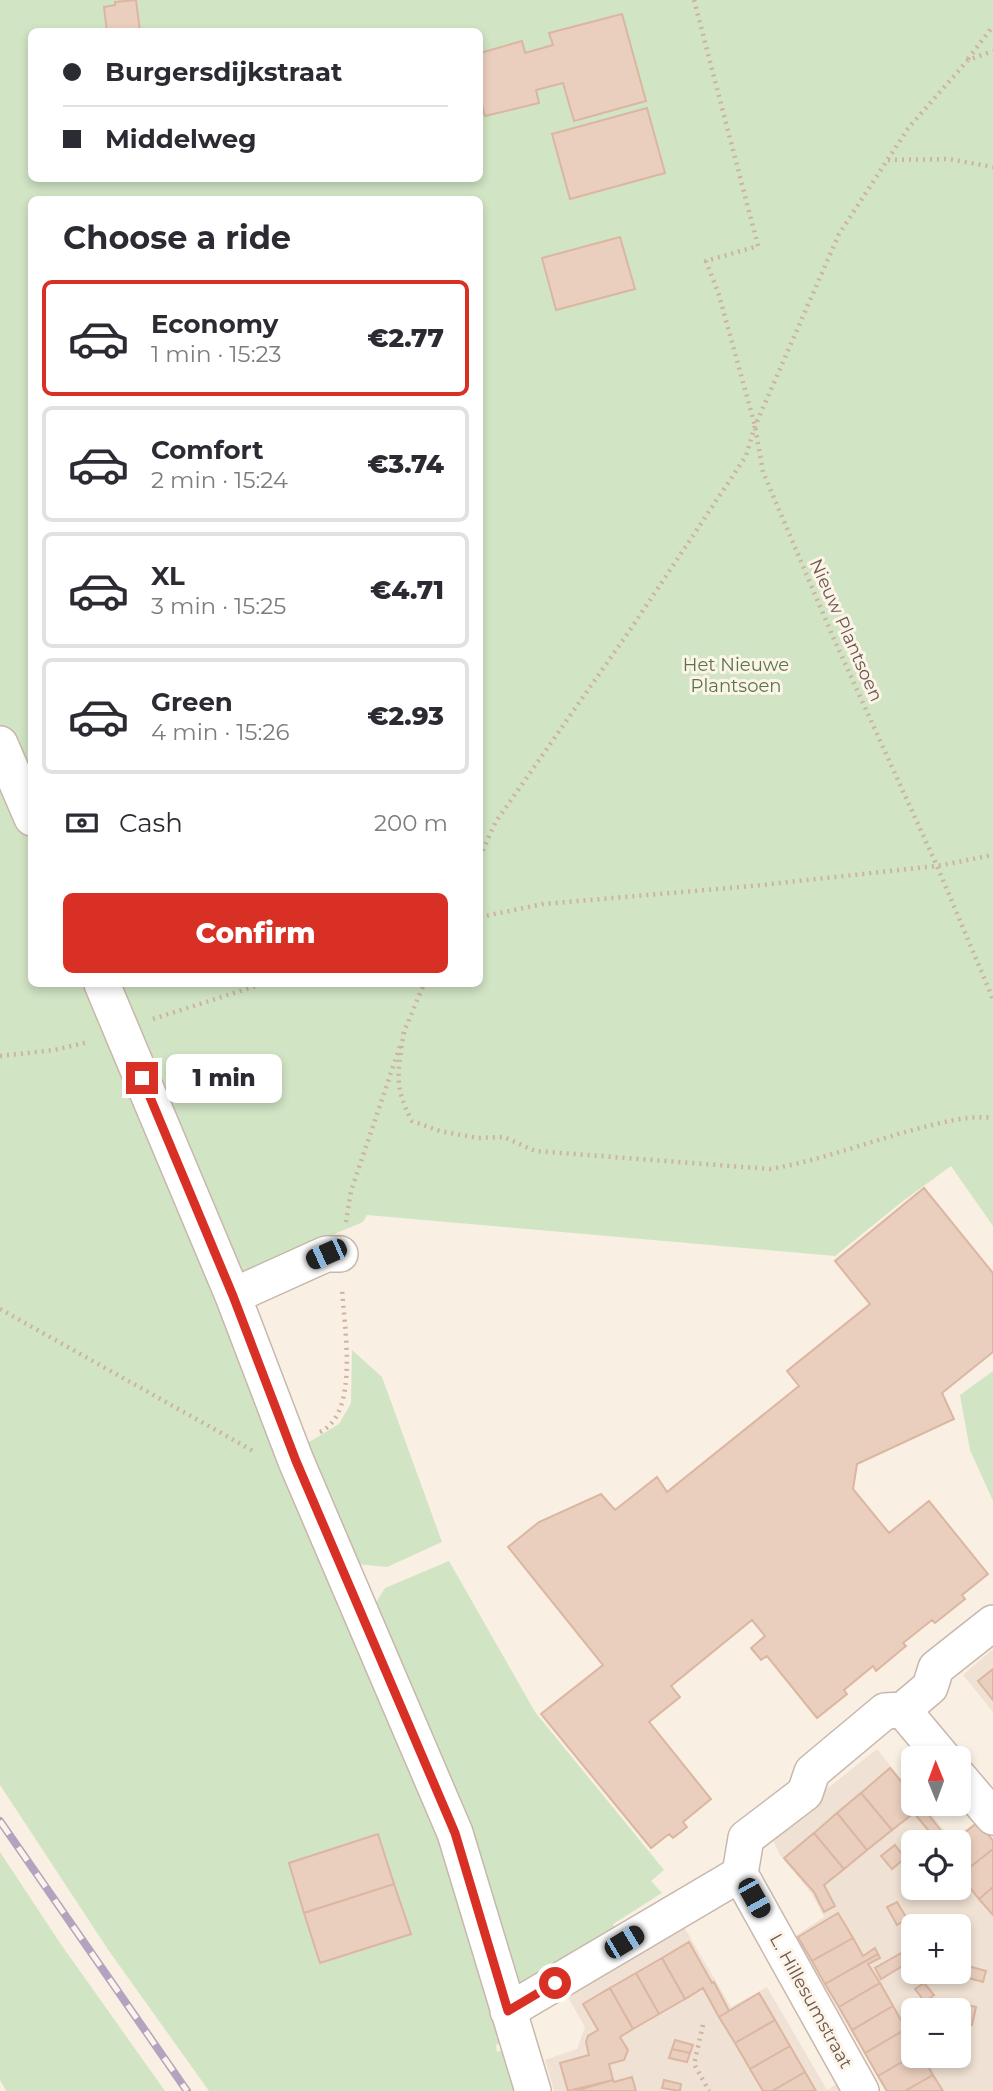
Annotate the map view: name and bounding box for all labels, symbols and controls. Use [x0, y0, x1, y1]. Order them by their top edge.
text: Burgersdijkstraat [105, 56, 342, 88]
text: Middelweg [105, 123, 256, 155]
text: Choose a ride [63, 218, 291, 257]
icon: car [67, 307, 130, 370]
text: Economy [151, 308, 278, 340]
text: €2.77 [367, 322, 444, 354]
text: 1 min · 15:23 [151, 340, 282, 368]
icon: car [67, 433, 130, 496]
text: Comfort [151, 434, 263, 466]
text: €3.74 [367, 448, 444, 480]
text: 2 min · 15:24 [151, 466, 288, 494]
street label: Nieuw Plantsoen [805, 555, 887, 705]
icon: car [67, 559, 130, 622]
text: XL [151, 560, 185, 592]
text: €4.71 [370, 574, 444, 606]
text: 3 min · 15:25 [151, 592, 286, 620]
park label: Het Nieuwe Plantsoen [683, 654, 789, 697]
icon: car [67, 685, 130, 748]
text: Green [151, 686, 233, 718]
text: €2.93 [367, 700, 444, 732]
text: 4 min · 15:26 [151, 718, 289, 746]
icon: cash [63, 804, 101, 842]
text: Cash [119, 807, 183, 839]
text: 200 m [374, 809, 448, 837]
button: Confirm [63, 893, 448, 973]
callout: 1 min [166, 1054, 282, 1102]
route end [126, 1062, 158, 1094]
text: 1 min [192, 1064, 256, 1092]
car [303, 1236, 350, 1272]
north arrow [901, 1746, 971, 1816]
map controls [901, 1746, 971, 2068]
button: locate [901, 1830, 971, 1900]
car [735, 1875, 774, 1921]
button: + [901, 1914, 971, 1984]
car [601, 1922, 648, 1962]
street label: L. Hillesumstraat [765, 1930, 857, 2072]
route start [539, 1967, 571, 1999]
button: − [901, 1998, 971, 2068]

